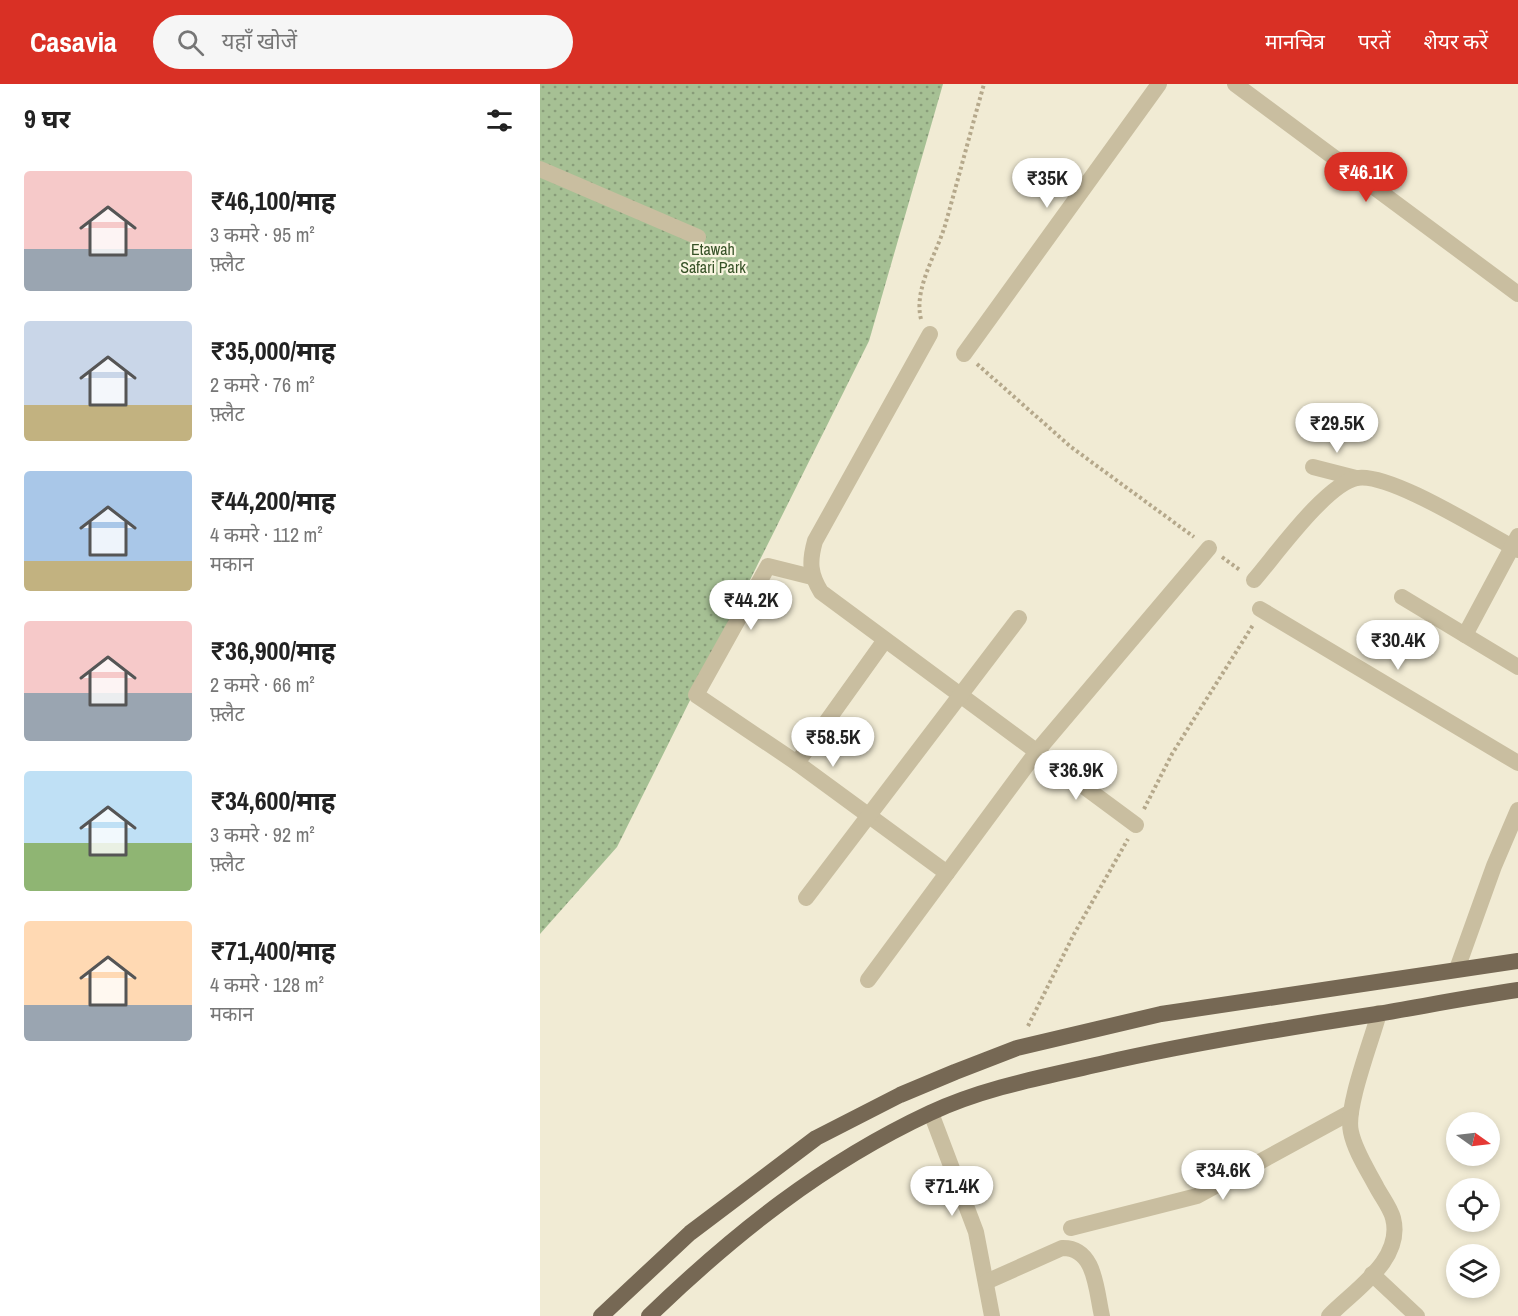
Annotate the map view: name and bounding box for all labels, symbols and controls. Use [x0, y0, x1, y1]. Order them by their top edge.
search box [153, 15, 573, 69]
text: Casavia [30, 23, 117, 61]
icon: search [174, 26, 207, 59]
text: यहाँ खोजें [222, 26, 297, 56]
text: मानचित्र [1265, 27, 1325, 56]
text: परतें [1358, 27, 1390, 56]
text: शेयर करें [1423, 27, 1488, 56]
text: 9 घर [24, 101, 70, 136]
icon: filters [483, 104, 516, 137]
pin: ₹46.1K [1317, 152, 1415, 203]
pin: ₹35K [1011, 158, 1083, 209]
text: ₹46.1K [1338, 158, 1394, 185]
text: ₹35K [1026, 164, 1068, 191]
text: ₹46,100/माह [210, 183, 336, 218]
icon: home [72, 195, 144, 267]
text: 3 कमरे · 95 m² [210, 221, 315, 248]
park label: Etawah Safari Park [680, 238, 746, 278]
text: फ़्लैट [210, 250, 245, 277]
text: ₹35,000/माह [210, 333, 336, 368]
icon: home [72, 345, 144, 417]
text: 2 कमरे · 76 m² [210, 371, 315, 398]
text: फ़्लैट [210, 400, 245, 427]
pin: ₹29.5K [1288, 403, 1386, 454]
text: ₹29.5K [1309, 409, 1365, 436]
text: ₹44,200/माह [210, 483, 336, 518]
icon: home [72, 495, 144, 567]
text: 4 कमरे · 112 m² [210, 521, 323, 548]
text: मकान [210, 550, 254, 577]
pin: ₹44.2K [702, 580, 800, 631]
text: ₹44.2K [723, 586, 779, 613]
pin: ₹30.4K [1349, 620, 1447, 671]
text: ₹30.4K [1370, 626, 1426, 653]
text: ₹36,900/माह [210, 633, 336, 668]
icon: home [72, 645, 144, 717]
text: 2 कमरे · 66 m² [210, 671, 315, 698]
text: फ़्लैट [210, 700, 245, 727]
pin: ₹58.5K [784, 717, 882, 768]
text: ₹58.5K [805, 723, 861, 750]
pin: ₹36.9K [1027, 750, 1125, 801]
text: ₹36.9K [1048, 756, 1104, 783]
text: ₹34,600/माह [210, 783, 336, 818]
icon: home [72, 795, 144, 867]
text: 3 कमरे · 92 m² [210, 821, 315, 848]
text: फ़्लैट [210, 850, 245, 877]
text: ₹71,400/माह [210, 933, 336, 968]
icon: home [72, 945, 144, 1017]
text: 4 कमरे · 128 m² [210, 971, 324, 998]
text: मकान [210, 1000, 254, 1027]
north arrow [1446, 1112, 1500, 1166]
map controls [1446, 1112, 1500, 1298]
pin: ₹34.6K [1174, 1150, 1272, 1201]
text: ₹34.6K [1195, 1156, 1251, 1183]
pin: ₹71.4K [903, 1166, 1001, 1217]
text: ₹71.4K [924, 1172, 980, 1199]
button: locate [1446, 1178, 1500, 1232]
button: layers [1446, 1244, 1500, 1298]

